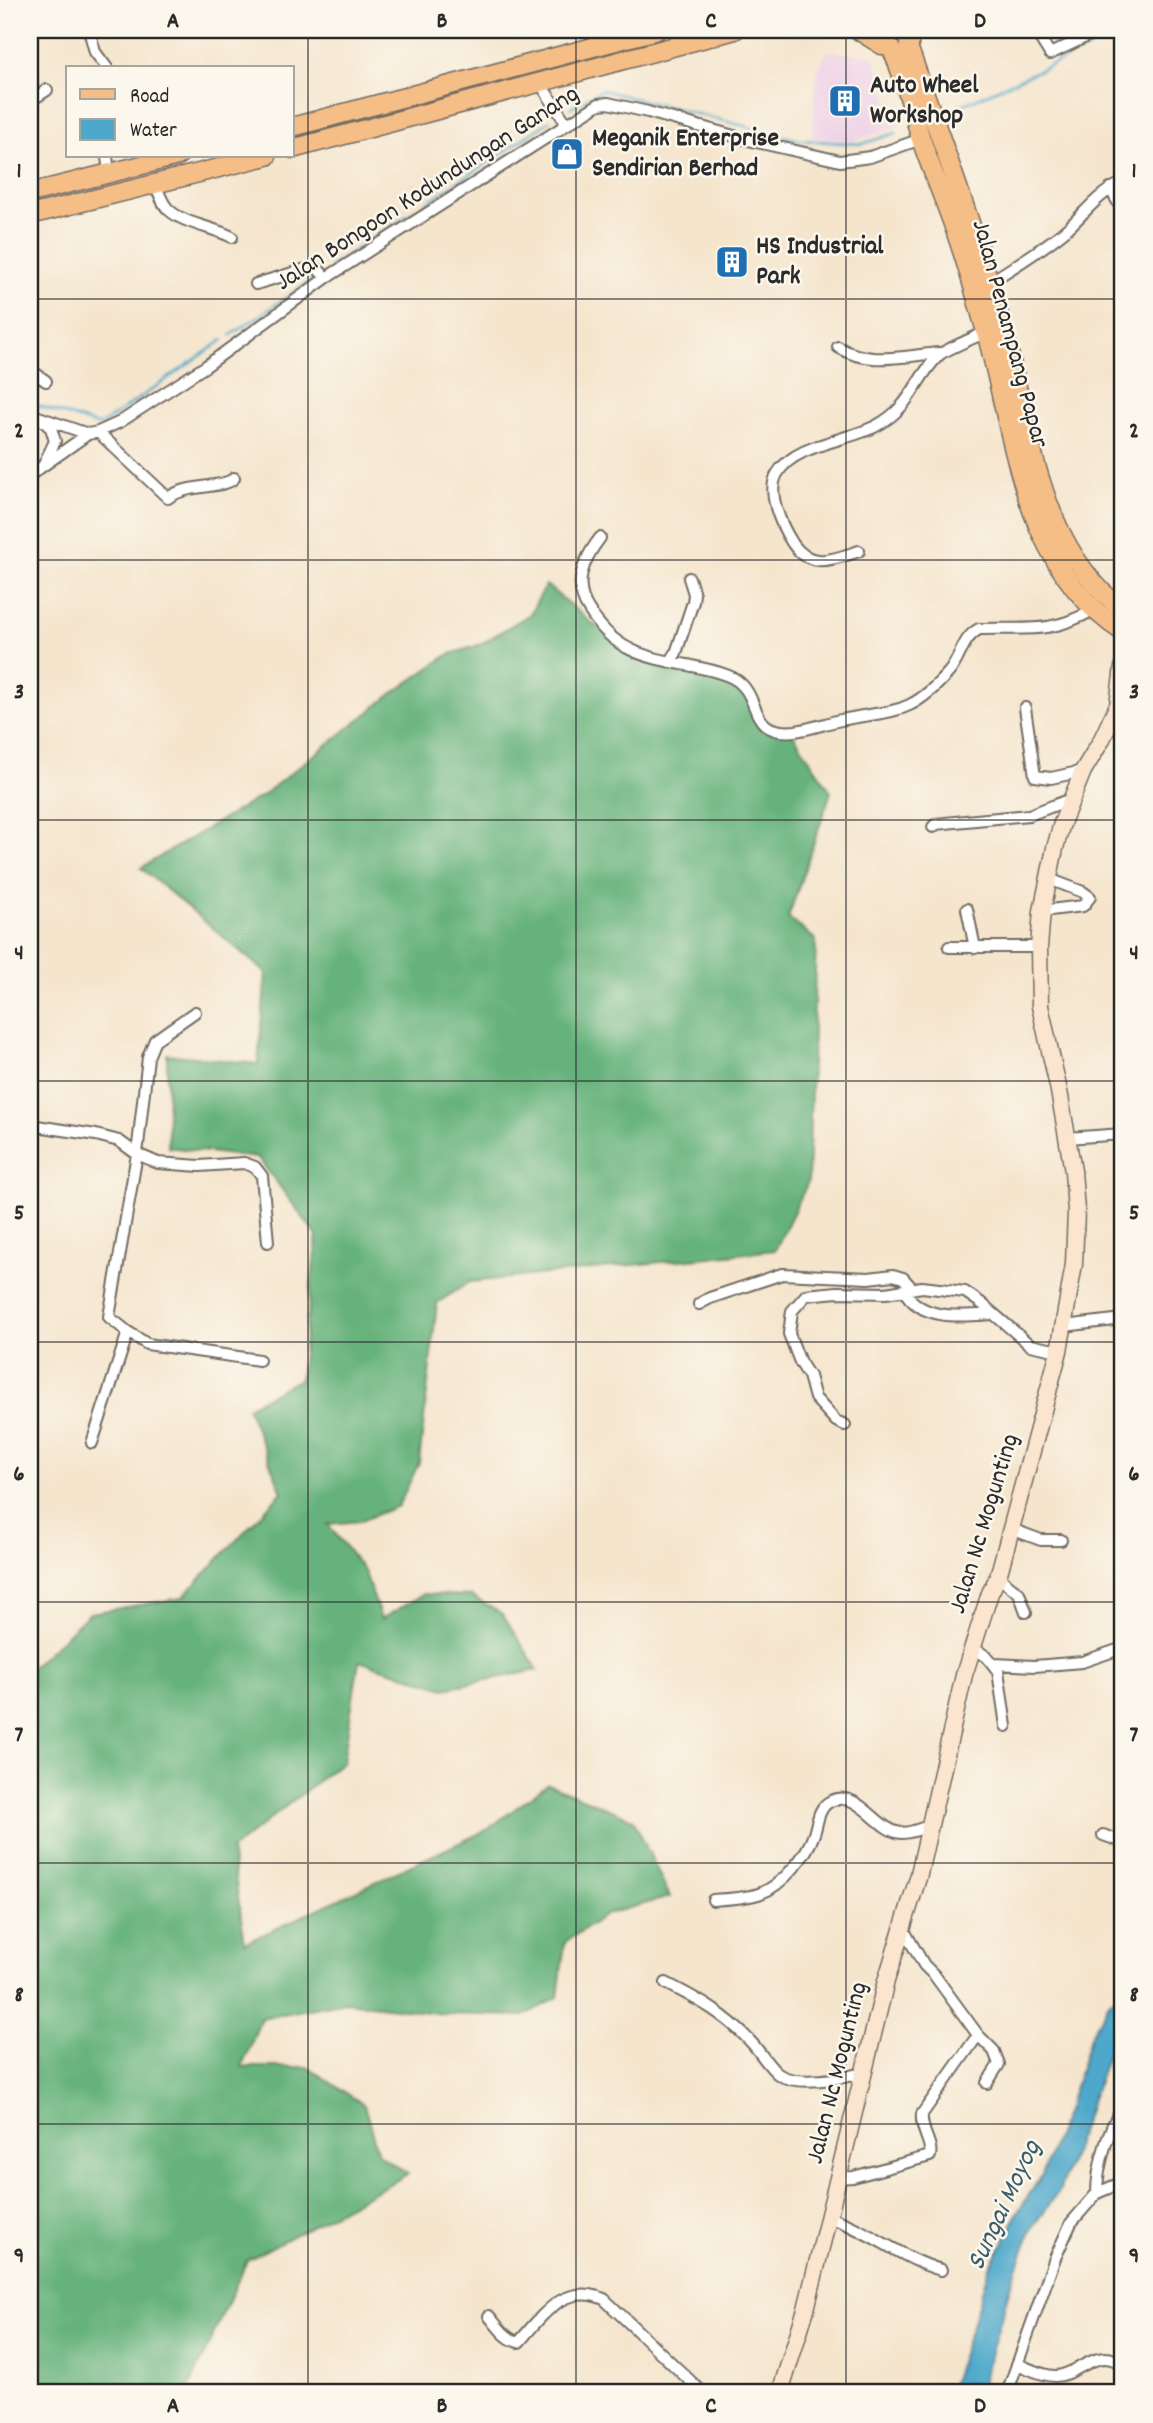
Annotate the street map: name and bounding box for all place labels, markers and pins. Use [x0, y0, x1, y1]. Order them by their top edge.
place label: Auto Wheel Workshop [870, 68, 979, 135]
building icon: Auto Wheel Workshop [826, 82, 864, 120]
place label: Meganik Enterprise Sendirian Berhad [592, 121, 779, 188]
shop icon: Meganik Enterprise Sendirian Berhad [548, 135, 586, 173]
place label: HS Industrial Park [756, 229, 884, 296]
building icon: HS Industrial Park [713, 243, 751, 281]

